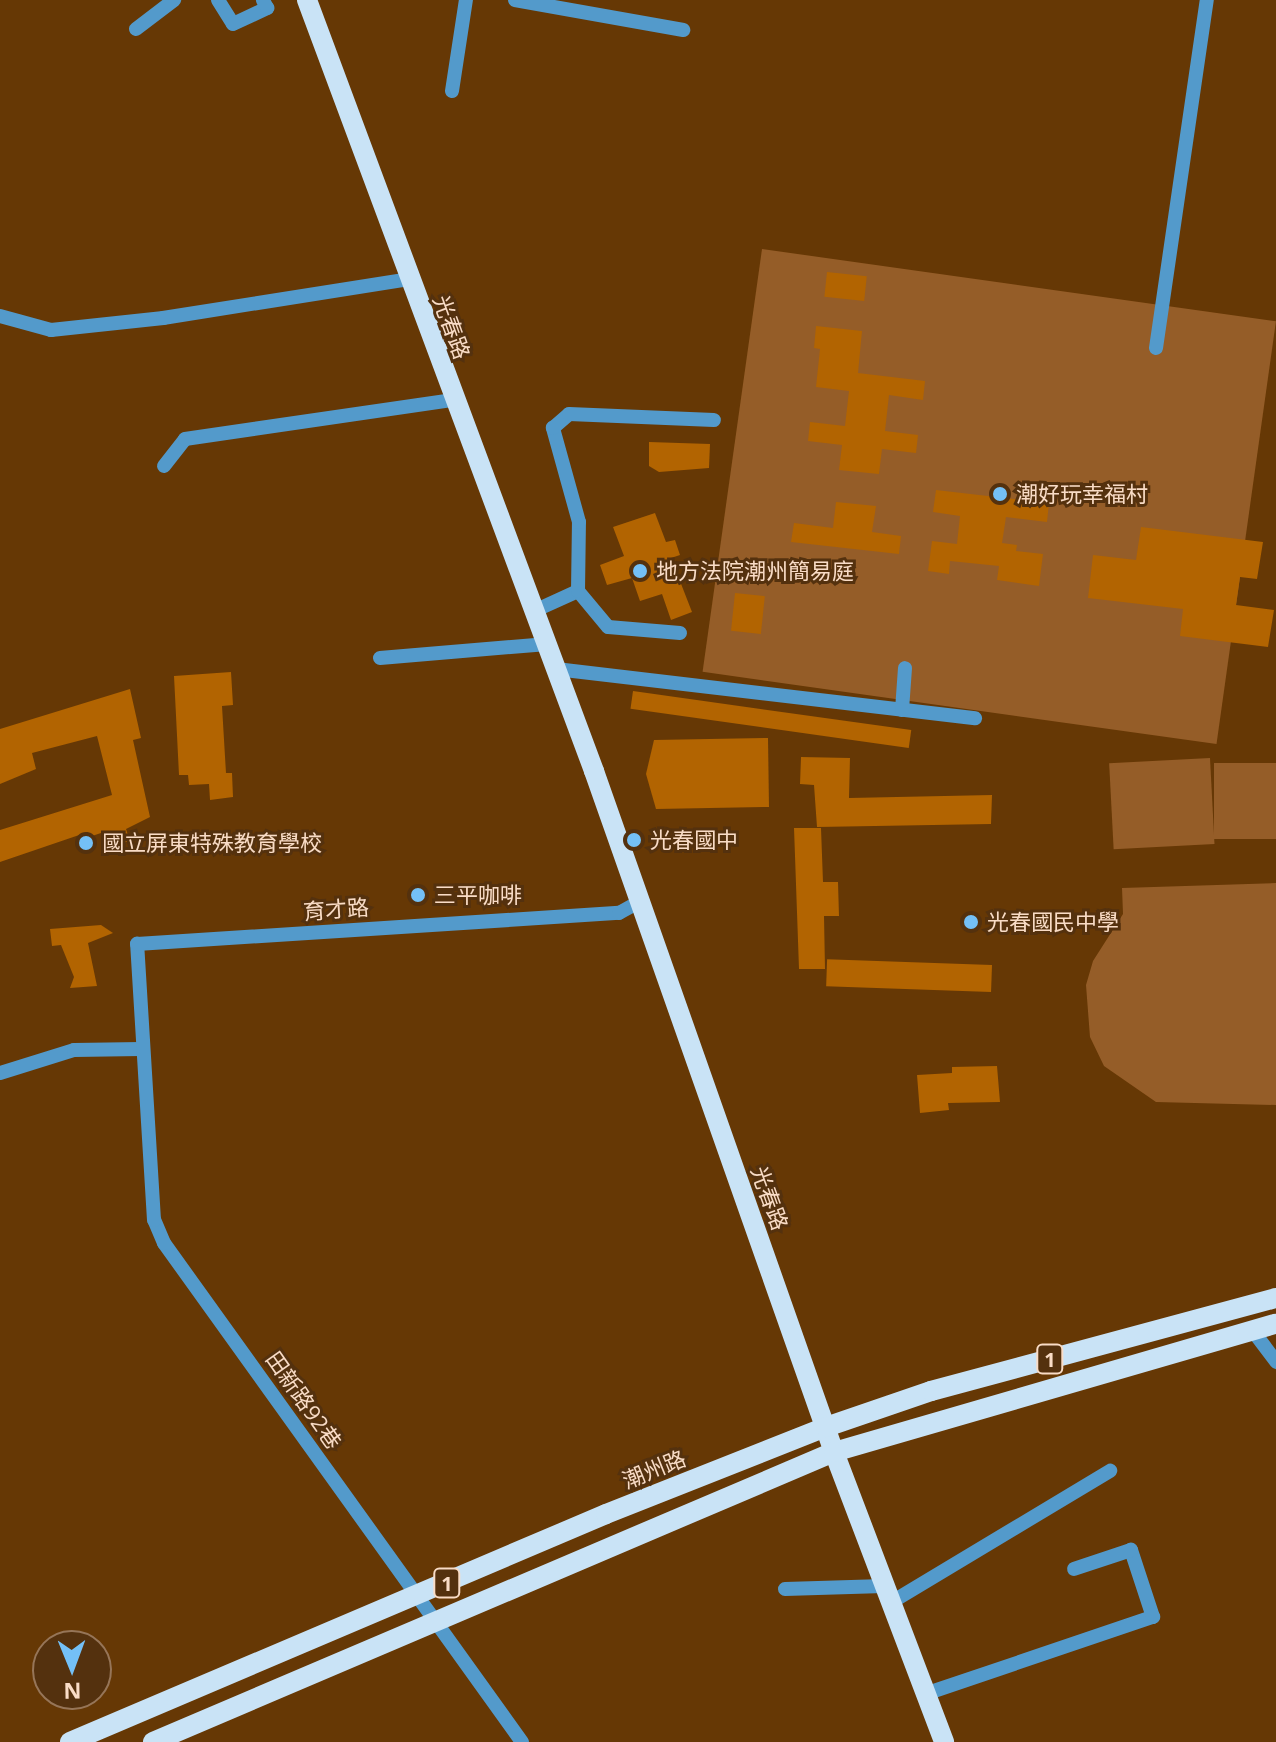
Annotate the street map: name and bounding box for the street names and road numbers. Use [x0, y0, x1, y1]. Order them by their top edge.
street label: 光春路 [428, 291, 476, 363]
street label: 育才路 [302, 894, 370, 924]
street label: 光春路 [746, 1162, 794, 1234]
road number: 1 [1036, 1343, 1064, 1375]
street label: 田新路92巷 [261, 1346, 347, 1454]
street label: 潮州路 [618, 1444, 690, 1494]
road number: 1 [433, 1567, 461, 1599]

